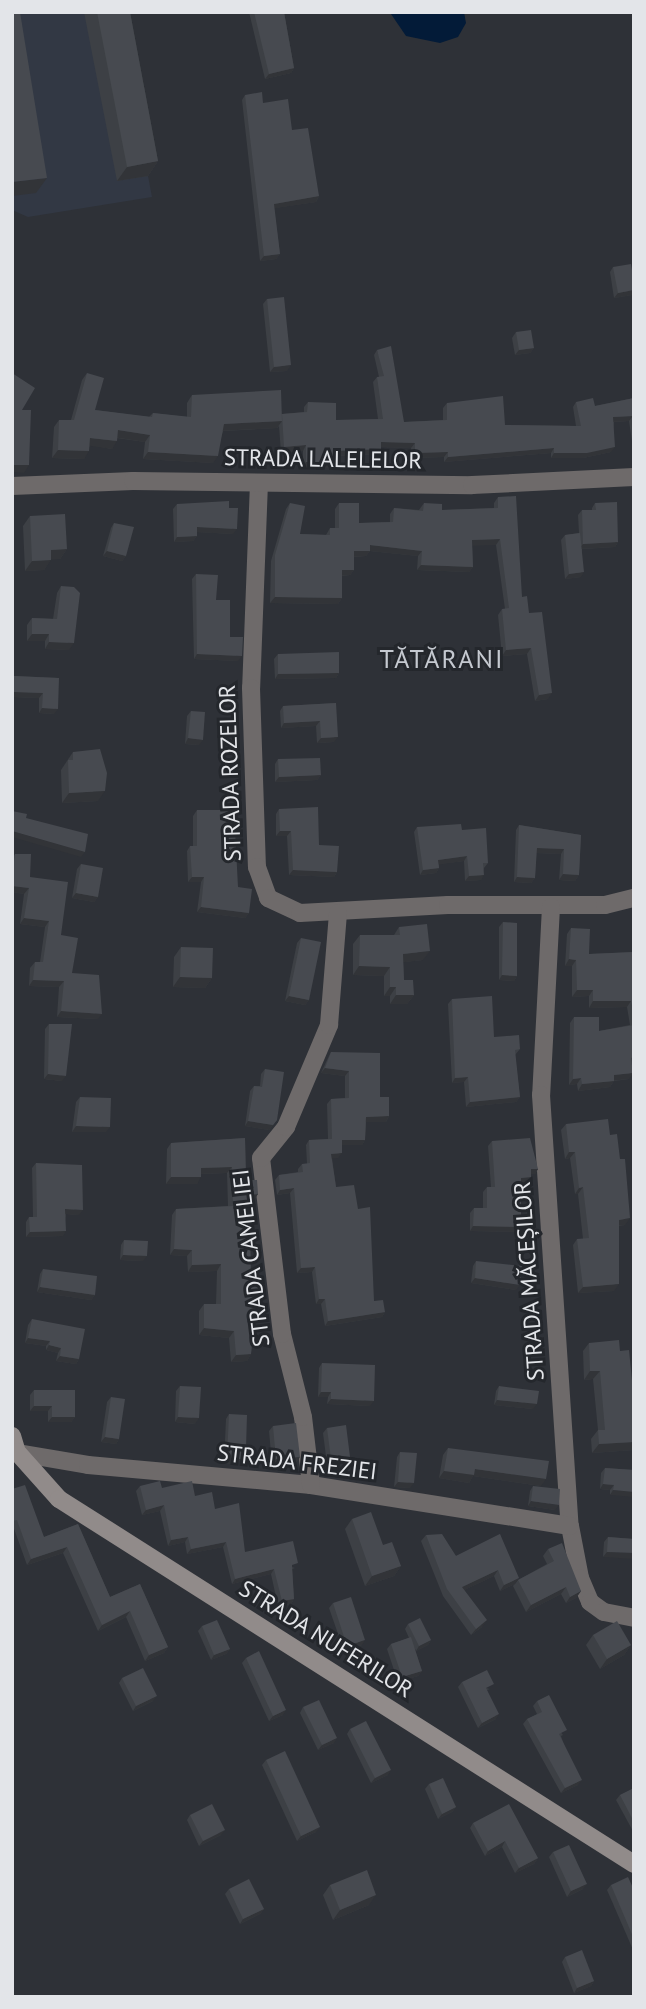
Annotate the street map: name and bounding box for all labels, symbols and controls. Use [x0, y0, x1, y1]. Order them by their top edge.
street label: STRADA LALELELOR [223, 443, 423, 475]
district label: TĂTĂRANI [380, 643, 504, 675]
street label: STRADA ROZELOR [213, 684, 247, 862]
street label: STRADA CAMELIEI [226, 1167, 276, 1349]
street label: STRADA MĂCEȘILOR [508, 1180, 550, 1382]
street label: STRADA FREZIEI [215, 1438, 379, 1486]
street label: STRADA NUFERILOR [234, 1574, 418, 1704]

